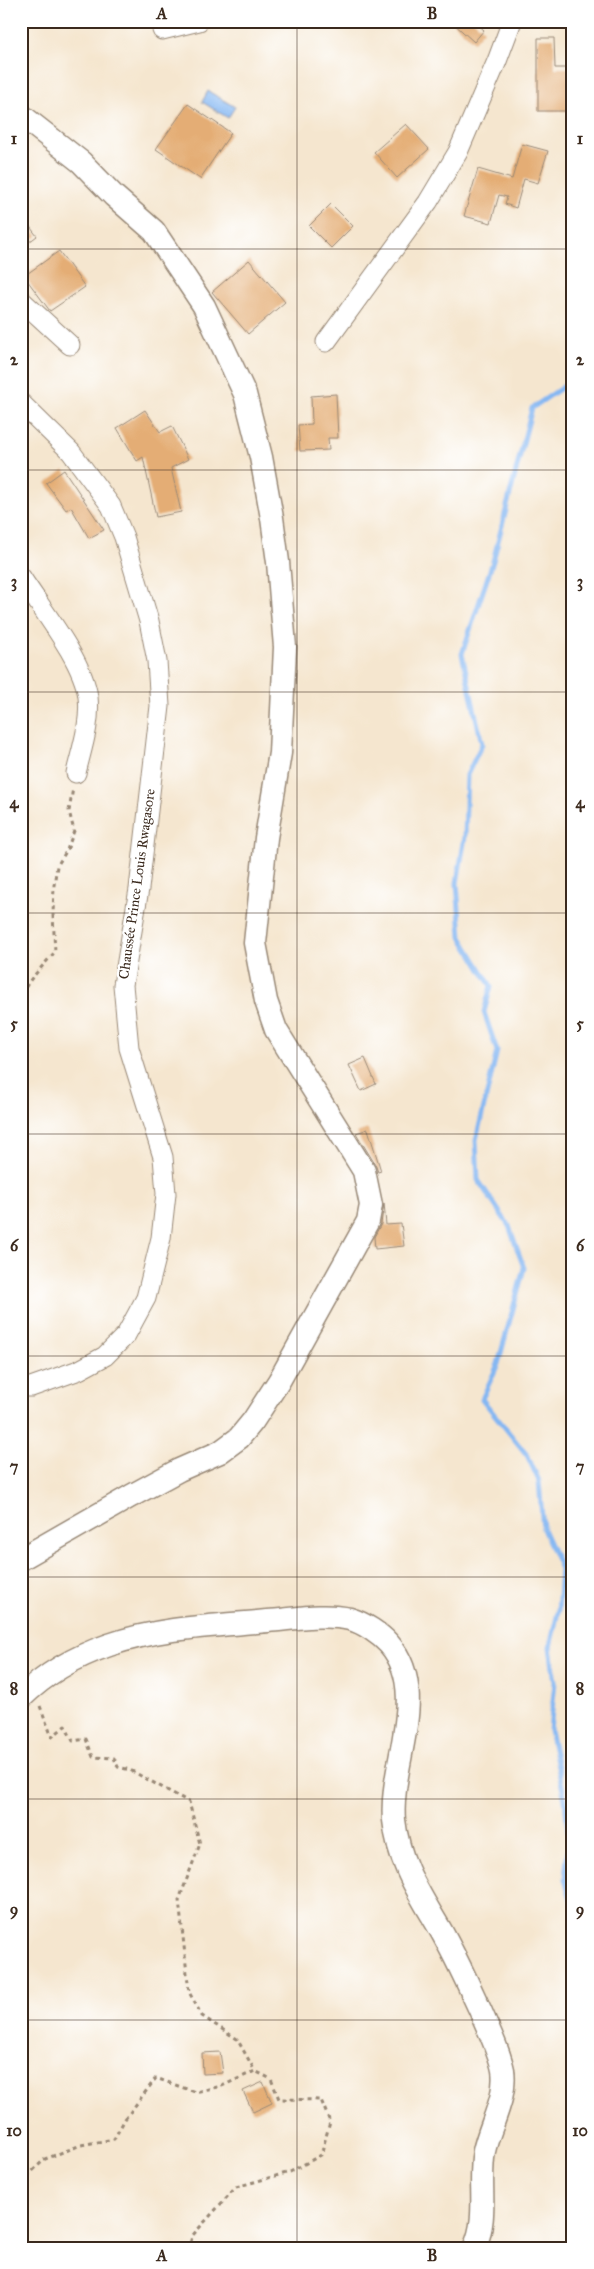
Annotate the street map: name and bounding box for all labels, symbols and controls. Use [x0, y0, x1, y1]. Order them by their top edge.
text: A [156, 4, 168, 23]
text: B [427, 4, 437, 23]
text: 1 [11, 129, 18, 148]
text: 1 [577, 129, 584, 148]
text: 2 [10, 350, 19, 369]
text: 2 [576, 350, 585, 369]
text: 3 [11, 572, 17, 592]
text: 3 [577, 572, 583, 592]
street label: Chaussée Prince Louis Rwagasore [115, 788, 159, 980]
text: 4 [10, 793, 20, 813]
text: 4 [576, 793, 586, 813]
text: 5 [10, 1014, 18, 1033]
text: 5 [576, 1014, 584, 1033]
text: 6 [10, 1236, 19, 1255]
text: 6 [576, 1236, 585, 1255]
text: 7 [10, 1457, 19, 1476]
text: 7 [576, 1457, 585, 1476]
text: 8 [10, 1679, 18, 1698]
text: 8 [576, 1679, 584, 1698]
text: 9 [10, 1900, 18, 1920]
text: 9 [576, 1900, 584, 1920]
text: 10 [6, 2121, 22, 2140]
text: 10 [572, 2121, 588, 2140]
text: A [156, 2246, 168, 2265]
text: B [427, 2246, 437, 2265]

